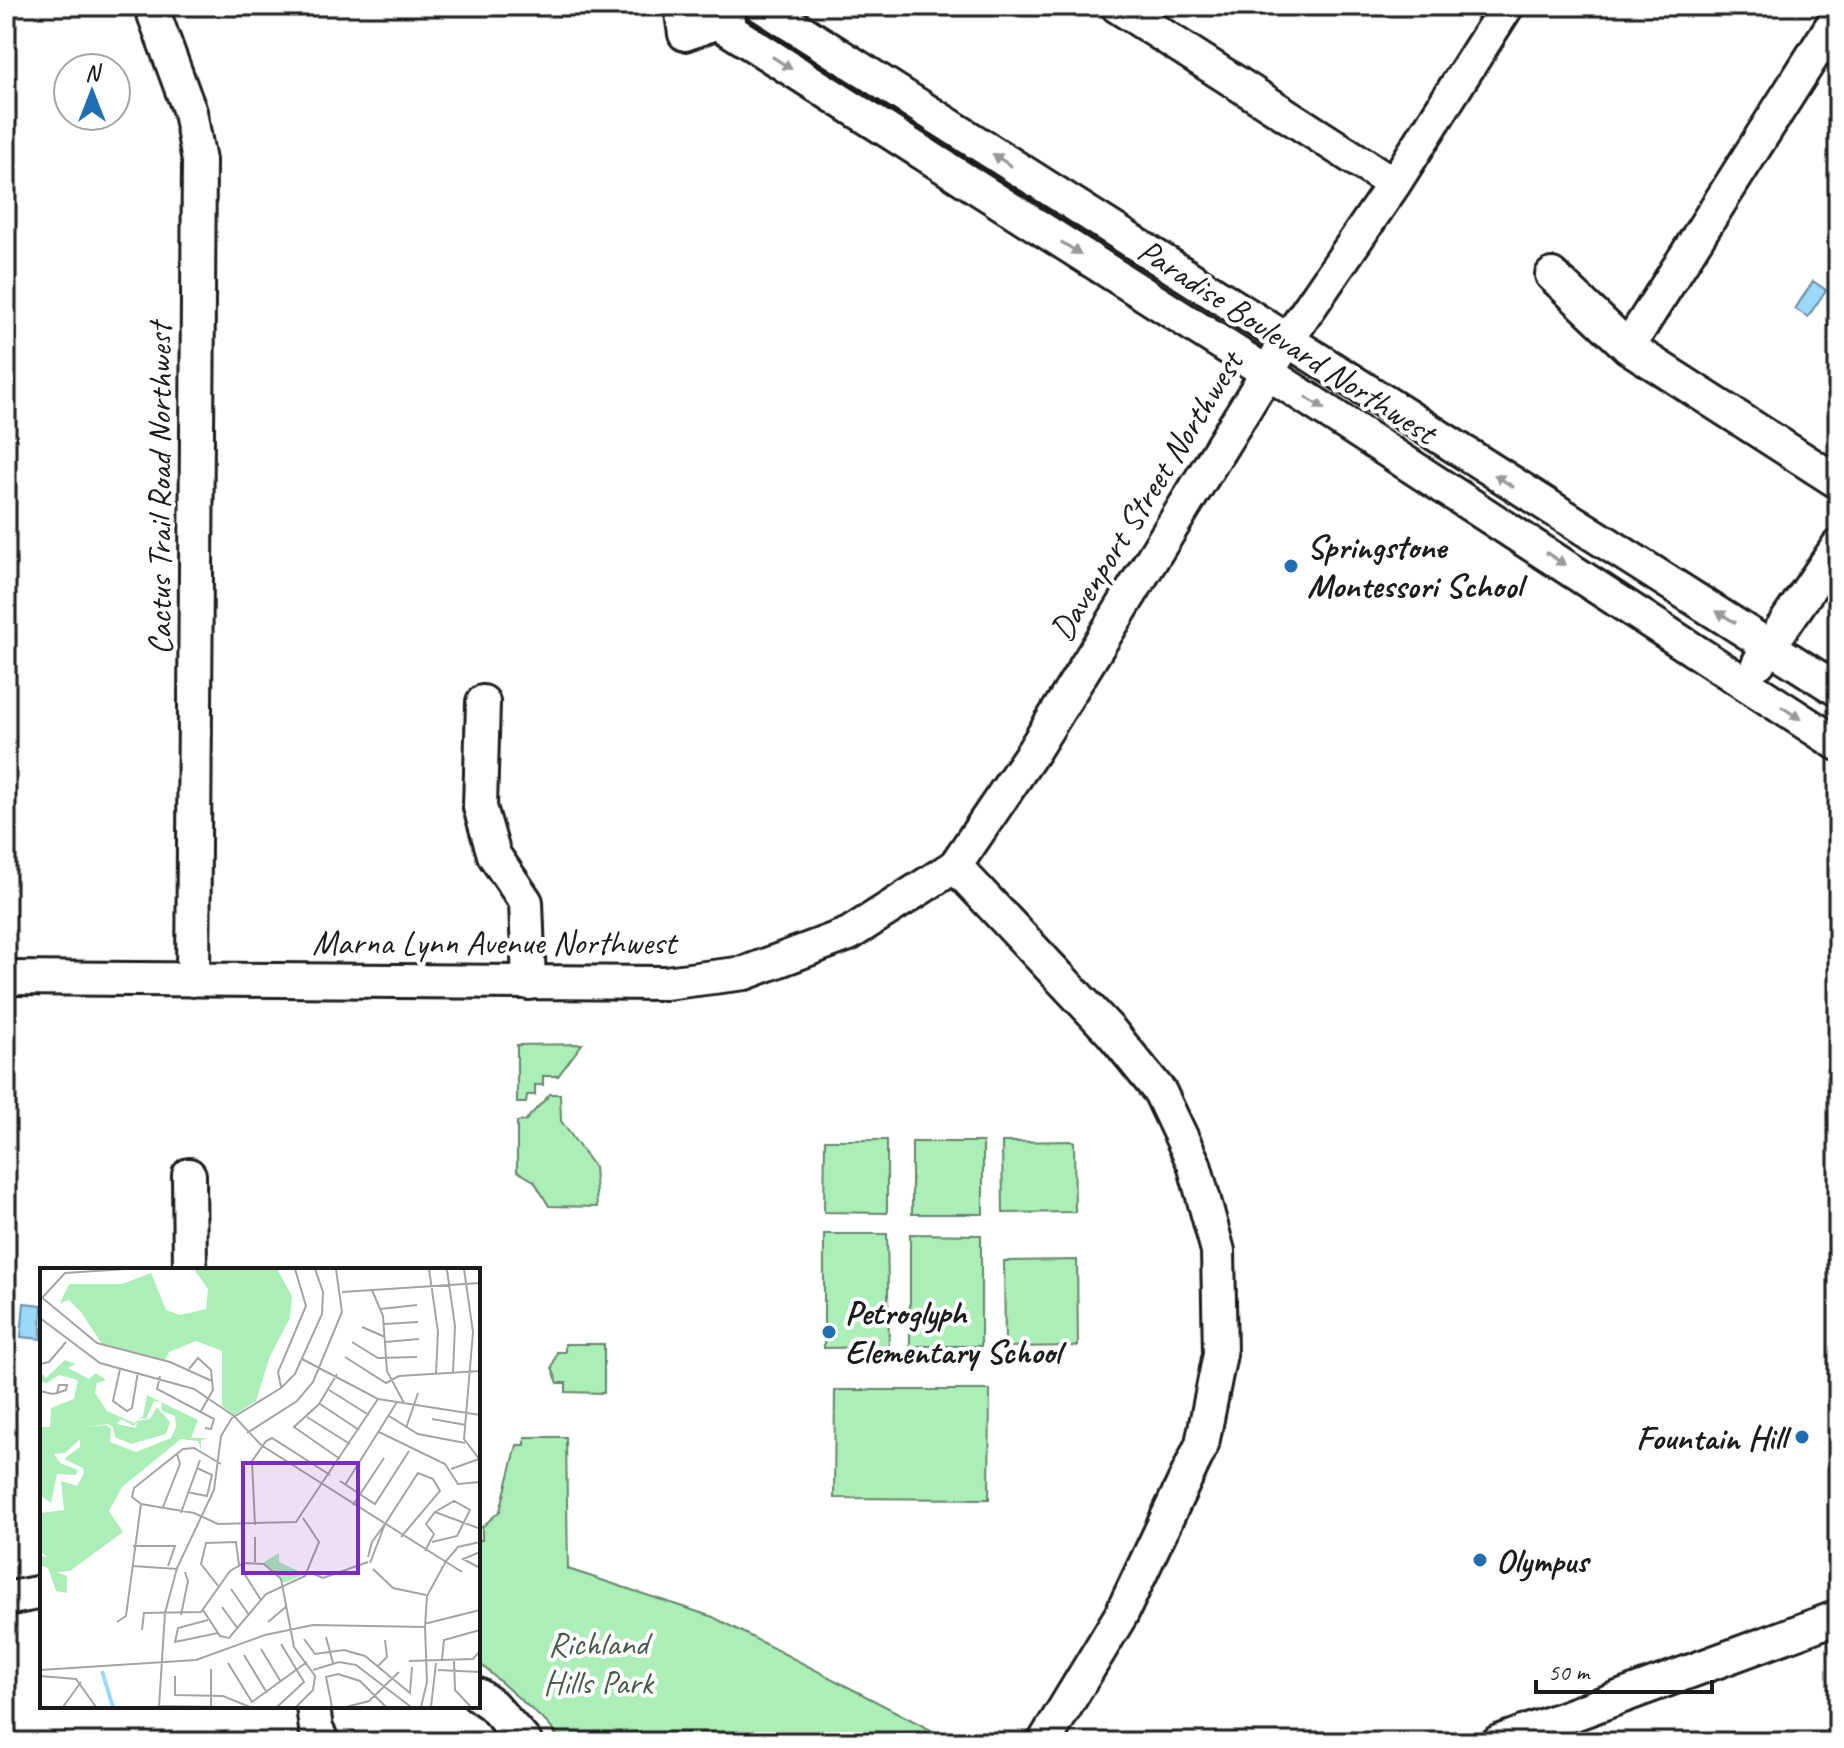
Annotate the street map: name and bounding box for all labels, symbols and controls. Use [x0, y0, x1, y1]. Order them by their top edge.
north arrow [52, 52, 132, 132]
one-way arrow [771, 55, 792, 70]
text: N [85, 59, 102, 87]
one-way arrow [991, 154, 1013, 168]
street label: Paradise Boulevard Northwest [1130, 229, 1447, 455]
one-way arrow [1061, 241, 1082, 256]
street label: Cactus Trail Road Northwest [138, 318, 181, 655]
street label: Davenport Street Northwest [1040, 340, 1254, 648]
one-way arrow [1304, 395, 1325, 410]
one-way arrow [1493, 474, 1515, 488]
place label: Springstone Montessori School [1307, 525, 1528, 607]
one-way arrow [1546, 551, 1567, 566]
marker: Springstone Montessori School [1282, 557, 1300, 575]
one-way arrow [1715, 610, 1737, 624]
one-way arrow [1781, 705, 1802, 720]
street label: Marna Lynn Avenue Northwest [312, 921, 679, 964]
inset map [40, 1268, 480, 1708]
place label: Petroglyph Elementary School [845, 1291, 1067, 1373]
marker: Petroglyph Elementary School [820, 1323, 838, 1341]
place label: Fountain Hill [1636, 1416, 1792, 1459]
marker: Fountain Hill [1793, 1428, 1811, 1446]
place label: Olympus [1496, 1539, 1591, 1582]
marker: Olympus [1471, 1551, 1489, 1569]
park label: Richland Hills Park [543, 1622, 655, 1704]
scale bar [1536, 1644, 1712, 1694]
text: 50 m [1548, 1657, 1591, 1687]

